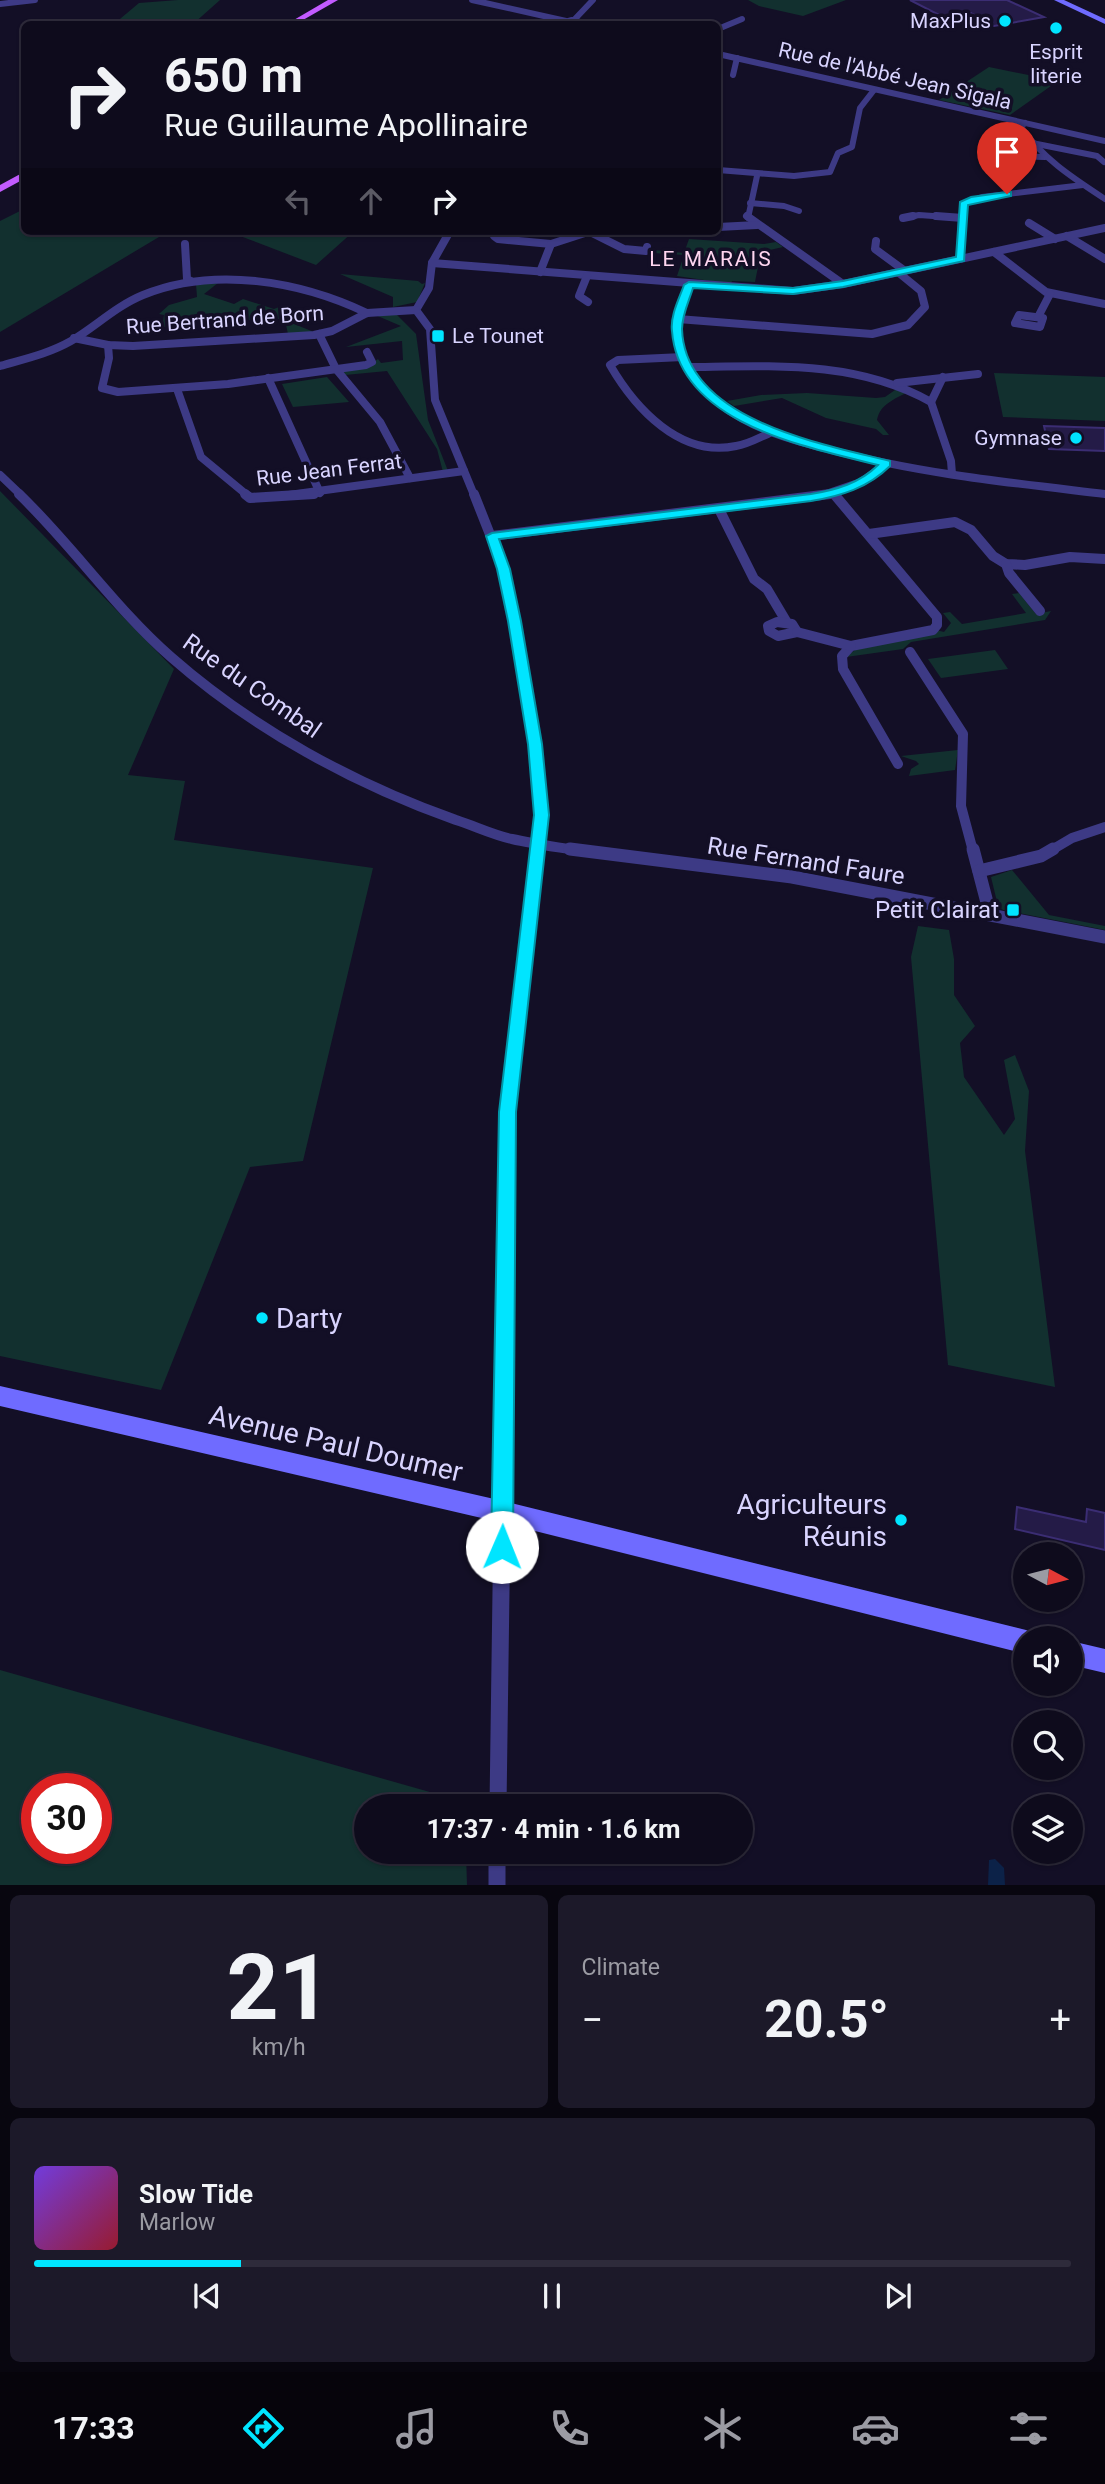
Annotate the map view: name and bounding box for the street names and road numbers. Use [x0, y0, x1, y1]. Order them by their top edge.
street label: Rue de l'Abbé Jean Sigala [776, 37, 1014, 115]
street label: Rue Bertrand de Born [125, 301, 325, 339]
street label: Rue Jean Ferrat [255, 449, 403, 491]
street label: Rue du Combal [178, 628, 326, 744]
street label: Rue Fernand Faure [705, 832, 907, 890]
street label: Avenue Paul Doumer [206, 1398, 466, 1489]

